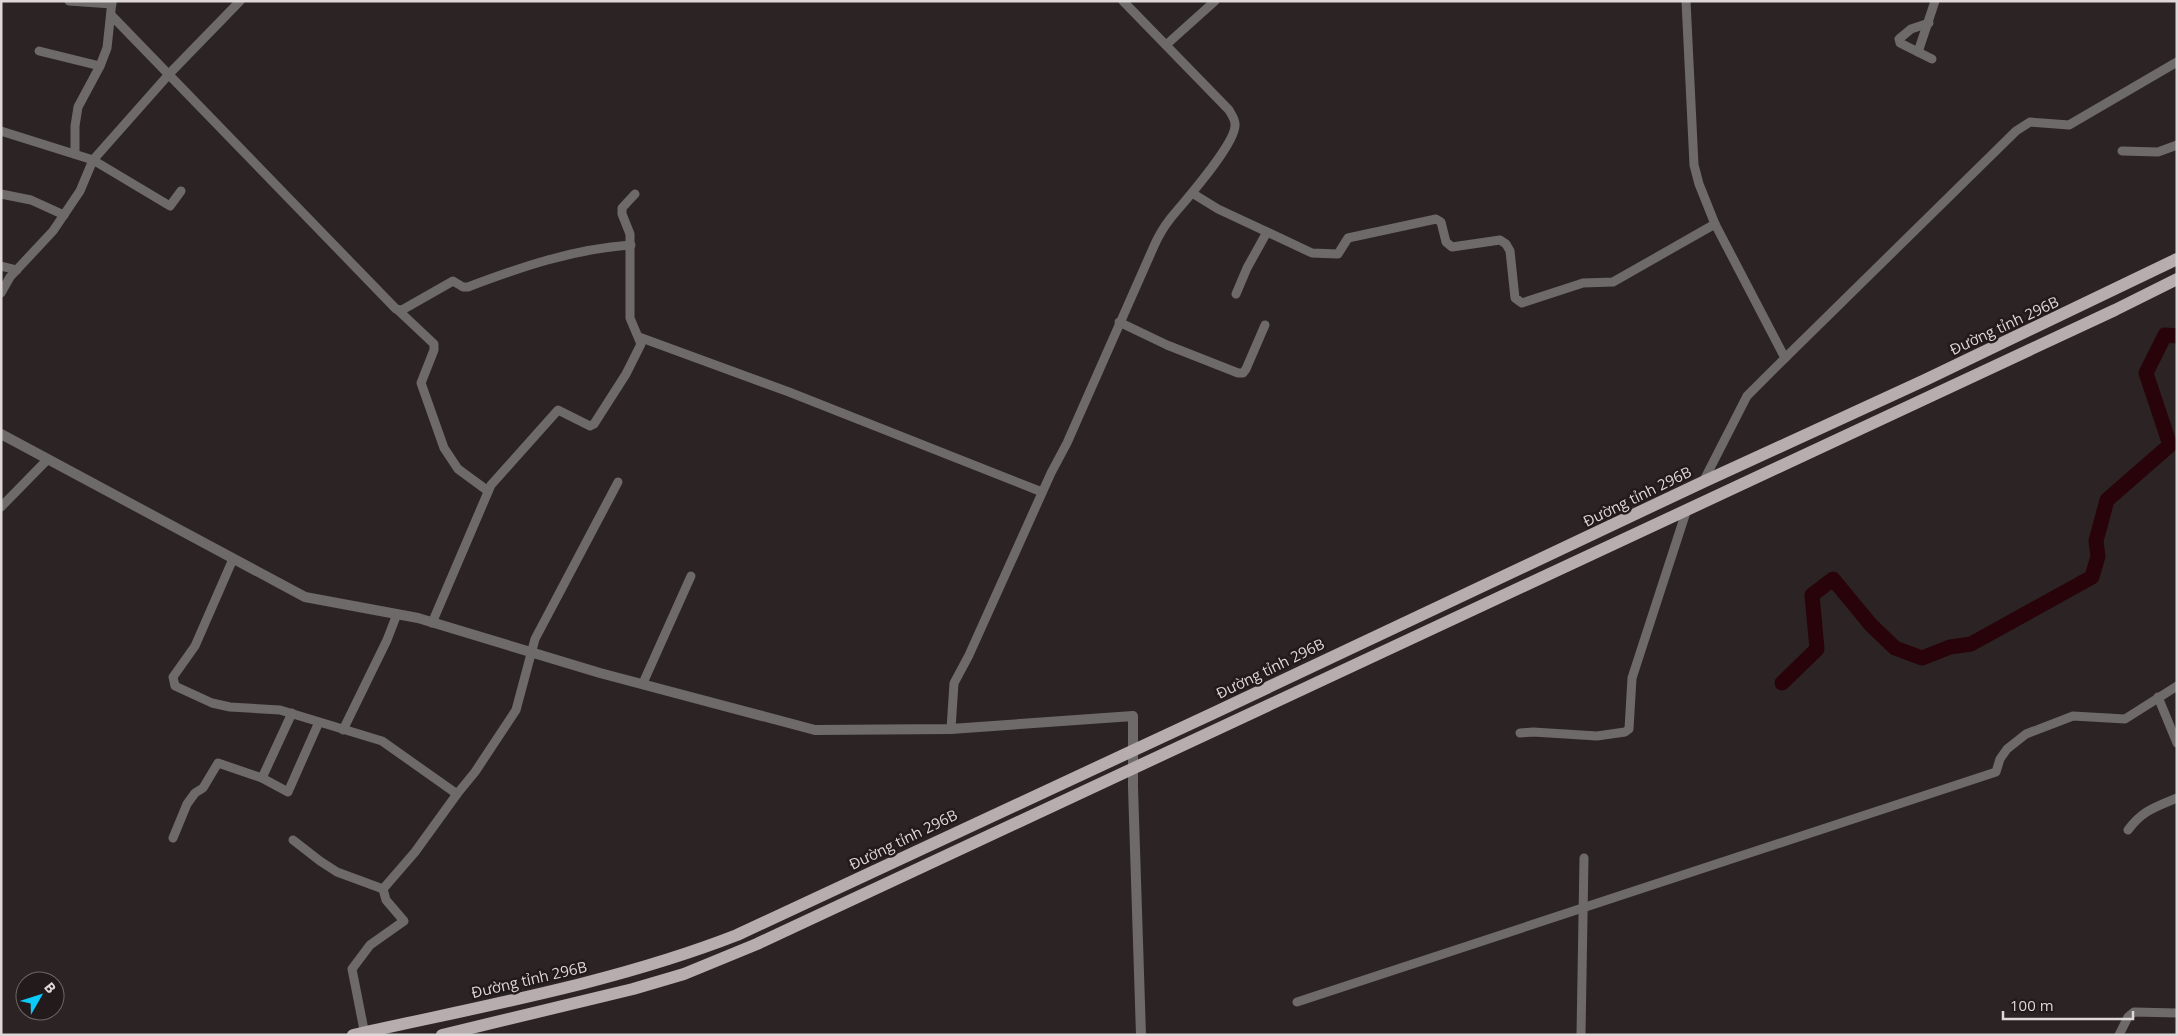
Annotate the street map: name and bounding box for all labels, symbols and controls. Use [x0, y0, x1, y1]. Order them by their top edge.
street label: Đường tỉnh 296B [1946, 291, 2062, 359]
street label: Đường tỉnh 296B [1580, 461, 1694, 531]
street label: Đường tỉnh 296B [1213, 633, 1327, 703]
street label: Đường tỉnh 296B [846, 804, 960, 874]
street label: Đường tỉnh 296B [469, 956, 589, 1002]
north arrow [15, 971, 65, 1021]
text: B [40, 978, 61, 997]
scale bar [2003, 988, 2133, 1020]
text: 100 m [2010, 995, 2054, 1015]

